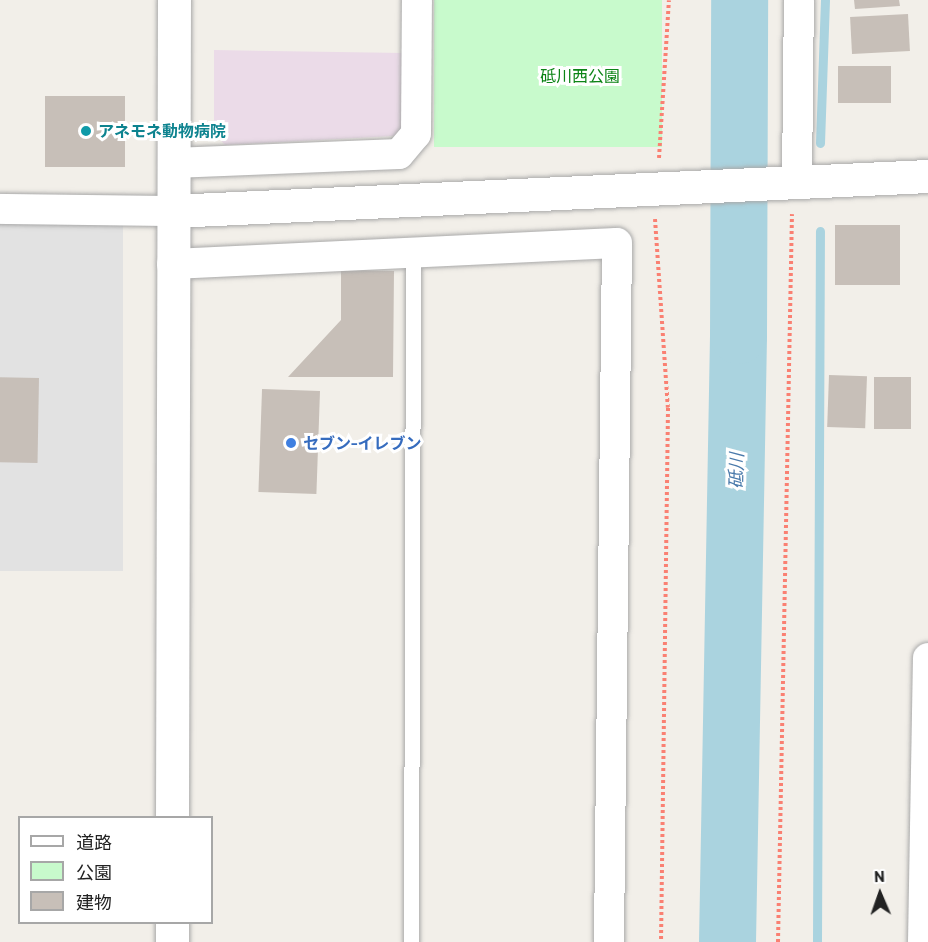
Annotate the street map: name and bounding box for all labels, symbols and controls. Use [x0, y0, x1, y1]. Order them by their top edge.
park label: 砥川西公園 [540, 66, 620, 86]
place label: アネモネ動物病院 [98, 121, 226, 141]
marker: アネモネ動物病院 [79, 124, 93, 138]
place label: セブン-イレブン [303, 433, 422, 453]
marker: セブン-イレブン [284, 436, 298, 450]
water label: 砥川 [725, 453, 747, 489]
legend [18, 816, 213, 924]
text: 道路 [76, 831, 112, 853]
text: 公園 [76, 861, 112, 883]
north arrow [850, 864, 910, 924]
text: N [874, 866, 885, 885]
text: 建物 [76, 891, 112, 913]

